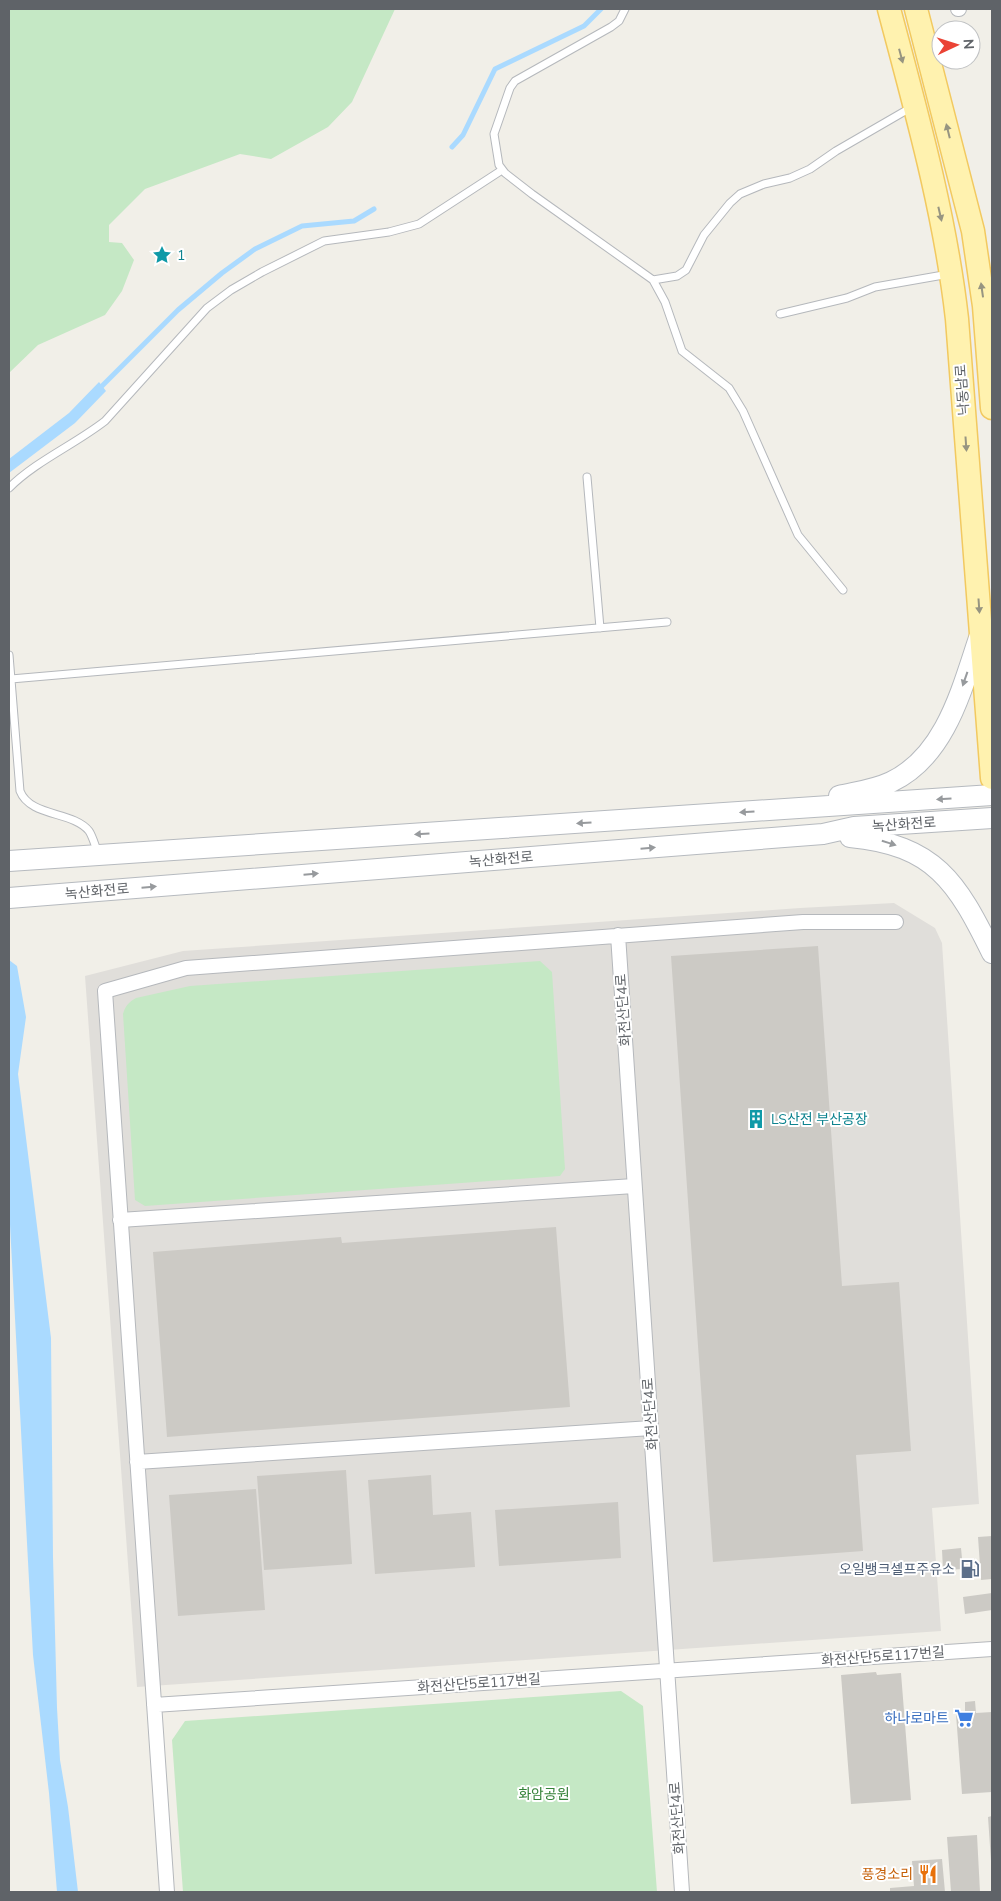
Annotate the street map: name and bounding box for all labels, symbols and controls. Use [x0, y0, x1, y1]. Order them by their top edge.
north arrow [931, 20, 981, 70]
text: N [959, 38, 978, 50]
one-way arrow [898, 48, 906, 63]
one-way arrow [944, 124, 952, 139]
one-way arrow [936, 206, 944, 221]
place icon: 1 [151, 244, 173, 266]
place label: 1 [177, 246, 185, 265]
one-way arrow [978, 282, 986, 298]
street label: 낙동남로 [951, 363, 974, 416]
one-way arrow [963, 437, 971, 453]
one-way arrow [975, 599, 983, 615]
one-way arrow [961, 672, 969, 687]
one-way arrow [935, 795, 951, 803]
one-way arrow [738, 808, 754, 816]
street label: 녹산화전로 [871, 813, 937, 836]
one-way arrow [576, 819, 592, 827]
one-way arrow [414, 830, 430, 838]
one-way arrow [881, 840, 896, 848]
one-way arrow [640, 843, 656, 851]
street label: 녹산화전로 [468, 847, 534, 872]
one-way arrow [304, 870, 320, 878]
street label: 녹산화전로 [64, 879, 130, 904]
one-way arrow [142, 883, 158, 891]
street label: 화전산단4로 [611, 973, 636, 1047]
building icon: LS산전 부산공장 [745, 1108, 767, 1130]
place label: LS산전 부산공장 [771, 1110, 868, 1129]
street label: 화전산단4로 [638, 1377, 663, 1451]
fuel station icon: 오일뱅크셀프주유소 [959, 1558, 981, 1580]
place label: 오일뱅크셀프주유소 [839, 1560, 955, 1579]
street label: 화전산단5로117번길 [821, 1643, 945, 1670]
street label: 화전산단5로117번길 [417, 1670, 541, 1697]
supermarket icon: 하나로마트 [953, 1707, 975, 1729]
place label: 하나로마트 [885, 1709, 949, 1728]
street label: 화전산단4로 [665, 1781, 690, 1855]
park label: 화암공원 [518, 1785, 570, 1804]
restaurant icon: 풍경소리 [917, 1863, 939, 1885]
place label: 풍경소리 [861, 1865, 913, 1884]

